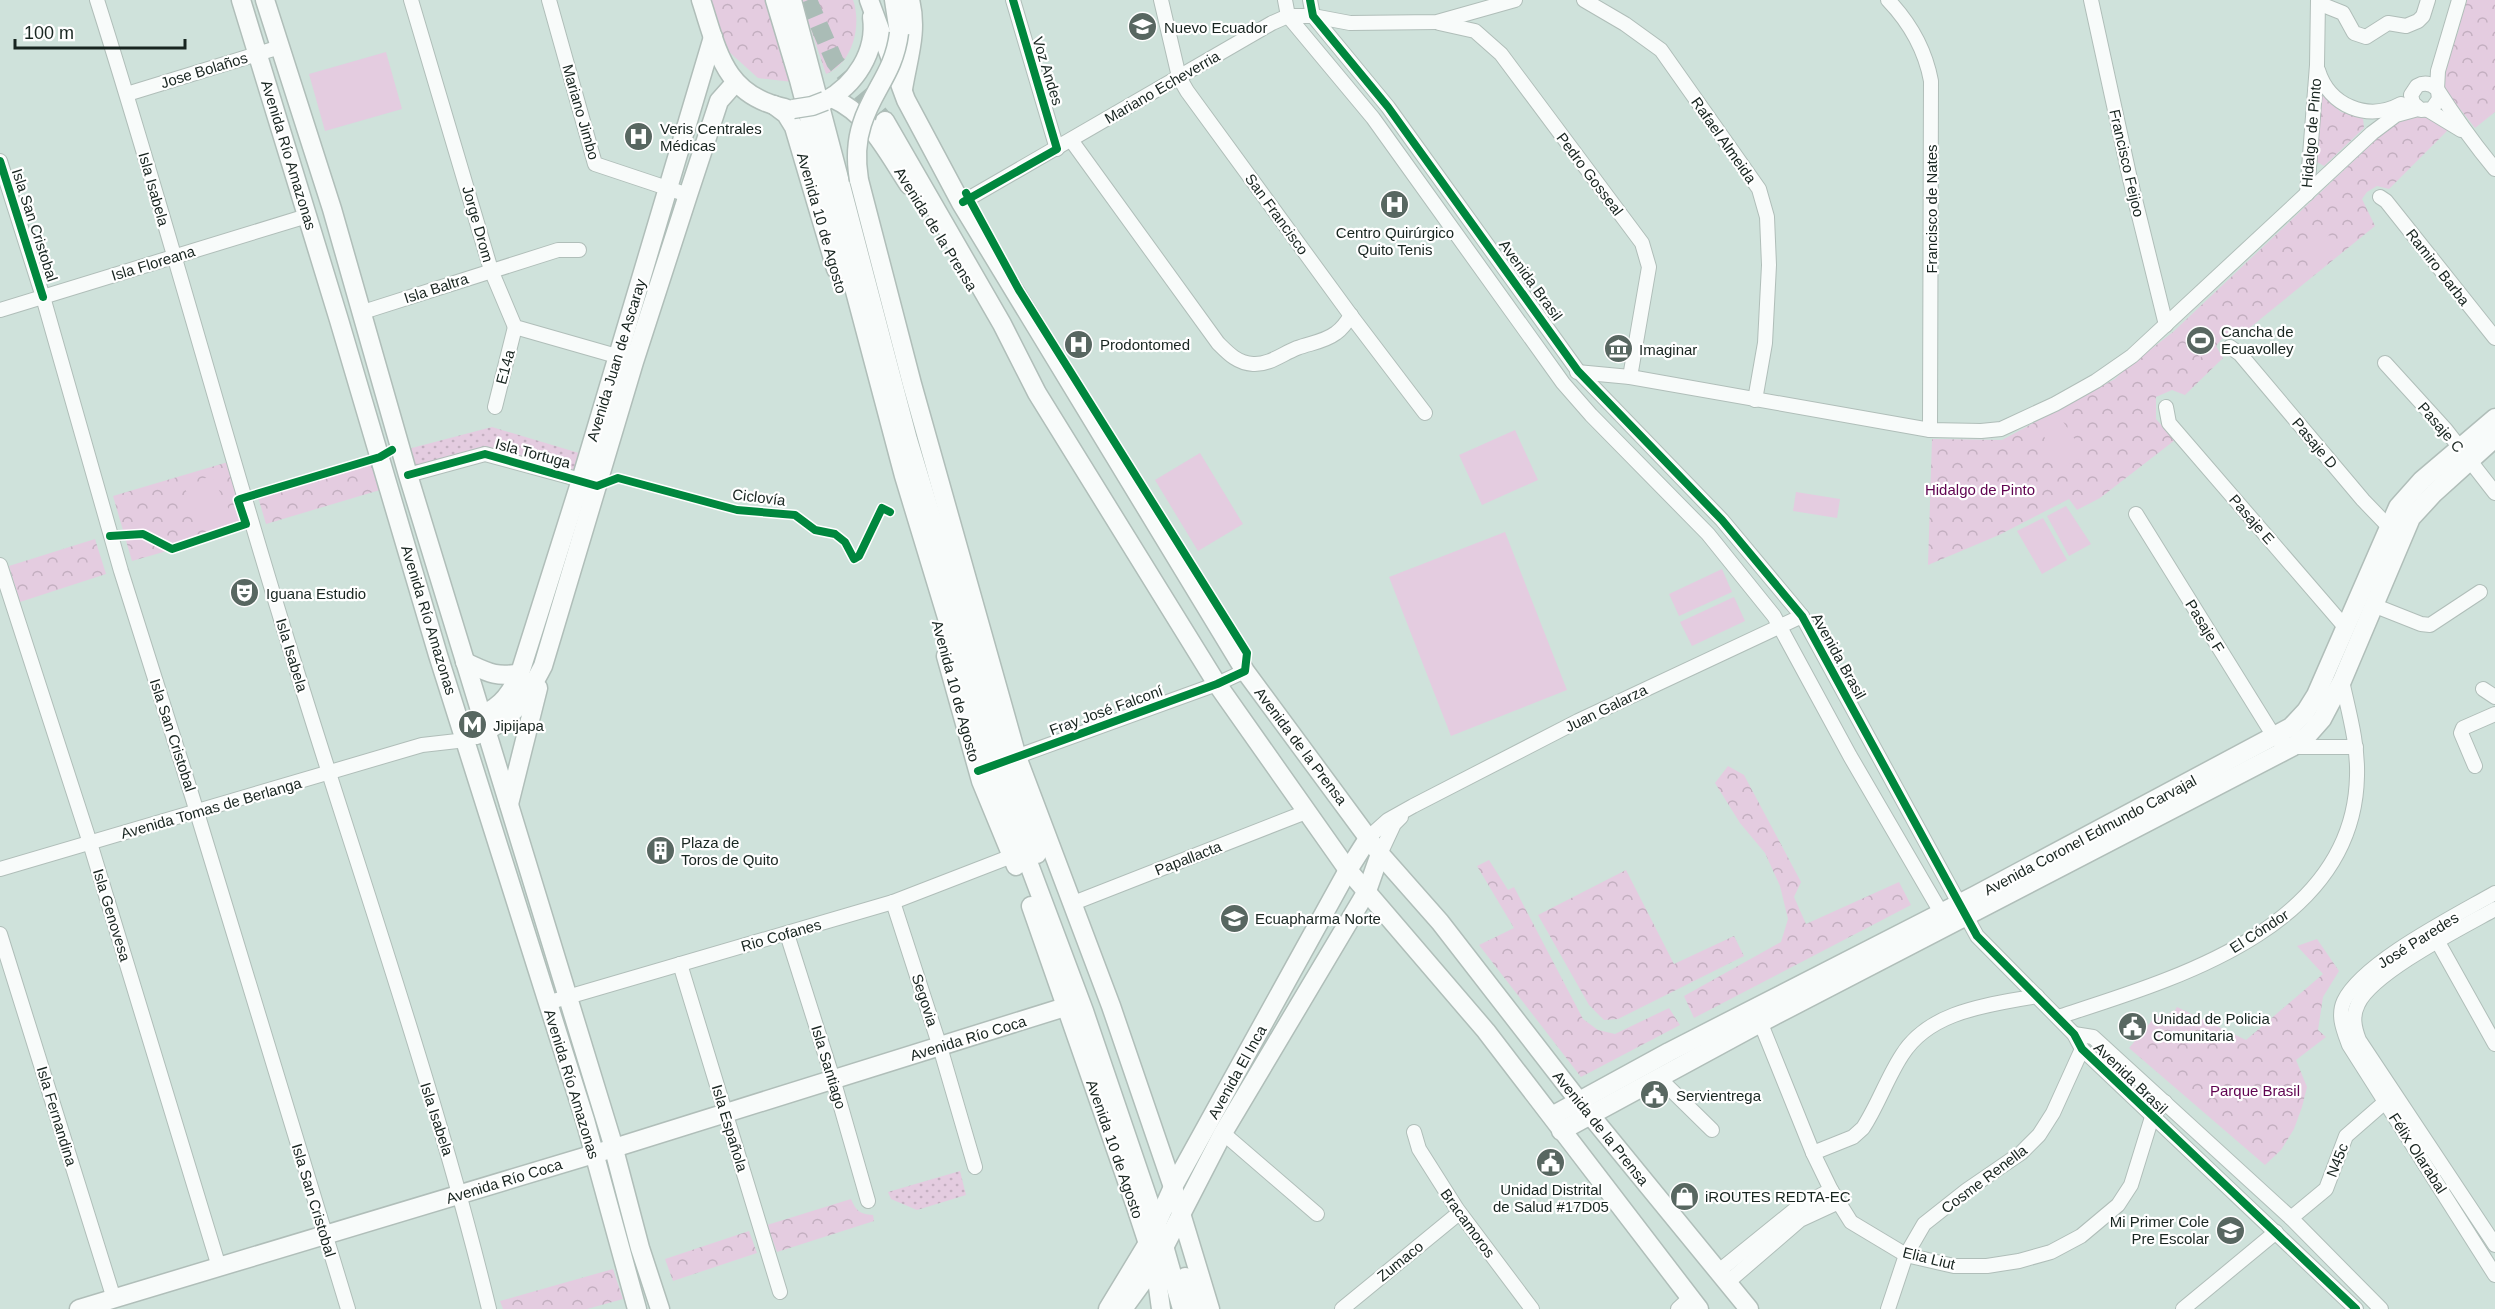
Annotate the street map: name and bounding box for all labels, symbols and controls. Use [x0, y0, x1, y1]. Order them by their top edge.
school or university icon: Nuevo Ecuador [1127, 11, 1159, 43]
scale bar [15, 12, 184, 50]
place label: Nuevo Ecuador [1164, 19, 1267, 36]
text: 100 m [24, 23, 74, 43]
street label: Voz Andes [1030, 35, 1066, 107]
street label: Mariano Echeverria [1101, 47, 1223, 127]
street label: Jose Bolaños [158, 49, 250, 91]
street label: Mariano Jimbo [559, 62, 603, 162]
street label: Hidalgo de Pinto [2298, 77, 2324, 189]
street label: Avenida Río Amazonas [258, 78, 320, 232]
street label: Rafael Almeida [1688, 94, 1760, 187]
street label: Francisco Feijoo [2106, 107, 2148, 219]
place label: Veris Centrales Médicas [660, 120, 762, 154]
hospital icon: Veris Centrales Médicas [623, 121, 655, 153]
street label: Pedro Gosseal [1553, 129, 1627, 219]
street label: Francisco de Nates [1923, 144, 1940, 274]
street label: Isla Isabela [135, 150, 173, 228]
street label: Avenida 10 de Agosto [794, 151, 850, 295]
street label: Avenida de la Prensa [891, 164, 981, 294]
street label: Isla San Cristobal [9, 166, 61, 284]
street label: San Francisco [1242, 170, 1312, 258]
street label: Jorge Drom [459, 184, 497, 264]
hospital icon: Centro Quirúrgico Quito Tenis [1379, 189, 1411, 221]
place label: Centro Quirúrgico Quito Tenis [1336, 224, 1454, 258]
street label: Ramiro Barba [2403, 225, 2474, 309]
street label: Avenida Brasil [1496, 236, 1566, 324]
street label: Isla Floreana [109, 242, 198, 284]
street label: Isla Baltra [402, 269, 471, 306]
street label: Avenida Juan de Ascaray [583, 276, 649, 443]
place label: Cancha de Ecuavolley [2221, 323, 2294, 357]
sports icon: Cancha de Ecuavolley [2184, 324, 2216, 356]
hospital icon: Prodontomed [1063, 328, 1095, 360]
museum icon: Imaginar [1602, 333, 1634, 365]
place label: Prodontomed [1100, 336, 1190, 353]
place label: Imaginar [1639, 341, 1697, 358]
street label: E14a [492, 347, 518, 386]
street label: Pasaje C [2415, 398, 2467, 456]
street label: Pasaje D [2289, 414, 2341, 472]
street label: Isla Tortuga [493, 435, 573, 471]
park label: Hidalgo de Pinto [1925, 481, 2035, 498]
street label: Ciclovía [731, 485, 787, 509]
street label: Pasaje E [2226, 491, 2278, 547]
street label: Avenida Río Amazonas [398, 543, 460, 697]
theatre icon: Iguana Estudio [229, 577, 261, 609]
place label: Iguana Estudio [266, 585, 366, 602]
street label: Pasaje F [2182, 596, 2228, 656]
street label: Avenida Brasil [1808, 610, 1870, 702]
street label: Isla Isabela [273, 616, 311, 694]
street label: Avenida 10 de Agosto [929, 618, 983, 764]
street label: Isla San Cristobal [147, 676, 199, 794]
street label: Fray José Falconí [1047, 681, 1166, 738]
street label: Juan Galarza [1562, 681, 1650, 735]
street label: Avenida de la Prensa [1251, 684, 1351, 808]
metro station icon: Jipijapa [456, 709, 488, 741]
place label: Jipijapa [493, 717, 545, 734]
street label: Avenida Coronel Edmundo Carvajal [1981, 772, 2199, 898]
street label: Avenida Tomas de Berlanga [119, 774, 304, 842]
place label: Plaza de Toros de Quito [681, 834, 779, 868]
building icon: Plaza de Toros de Quito [644, 835, 676, 867]
street label: Papallacta [1152, 837, 1224, 878]
street label: Isla Genovesa [90, 867, 134, 964]
school or university icon: Ecuapharma Norte [1218, 902, 1250, 934]
street label: El Cóndor [2226, 906, 2292, 956]
street label: José Paredes [2375, 908, 2461, 972]
place label: Ecuapharma Norte [1255, 910, 1381, 927]
street label: Rio Cofanes [739, 915, 823, 955]
street label: Segovia [909, 972, 942, 1029]
street label: Avenida Río Amazonas [541, 1007, 603, 1161]
place label: Unidad de Policia Comunitaria [2153, 1010, 2270, 1044]
public building icon: Unidad de Policia Comunitaria [2116, 1011, 2148, 1043]
street label: Avenida Río Coca [908, 1012, 1029, 1064]
street label: Avenida El Inca [1204, 1022, 1270, 1122]
street label: Isla Santiago [808, 1023, 850, 1111]
street label: Avenida Brasil [2091, 1039, 2171, 1117]
street label: Isla Fernandina [34, 1064, 80, 1169]
street label: Avenida de la Prensa [1550, 1067, 1653, 1189]
street label: Avenida 10 de Agosto [1083, 1077, 1147, 1221]
public building icon: Servientrega [1639, 1079, 1671, 1111]
street label: Isla Isabela [417, 1080, 457, 1158]
street label: Isla Española [709, 1082, 751, 1174]
park label: Parque Brasil [2210, 1082, 2300, 1099]
place label: Servientrega [1676, 1087, 1762, 1104]
street label: Félix Olarabal [2386, 1110, 2450, 1196]
street label: N45c [2323, 1140, 2351, 1179]
street label: Isla San Cristobal [289, 1141, 339, 1259]
street label: Cosme Renella [1938, 1141, 2031, 1217]
public building icon: Unidad Distrital de Salud #17D05 [1535, 1146, 1567, 1178]
street label: Avenida Río Coca [444, 1155, 565, 1207]
shop icon: iROUTES REDTA-EC [1668, 1180, 1700, 1212]
place label: Unidad Distrital de Salud #17D05 [1493, 1181, 1609, 1215]
street label: Bracamoros [1437, 1185, 1499, 1261]
place label: iROUTES REDTA-EC [1705, 1188, 1851, 1205]
place label: Mi Primer Cole Pre Escolar [2110, 1213, 2209, 1247]
school or university icon: Mi Primer Cole Pre Escolar [2214, 1214, 2246, 1246]
street label: Zumaco [1374, 1237, 1426, 1285]
street label: Elia Liut [1901, 1243, 1958, 1273]

